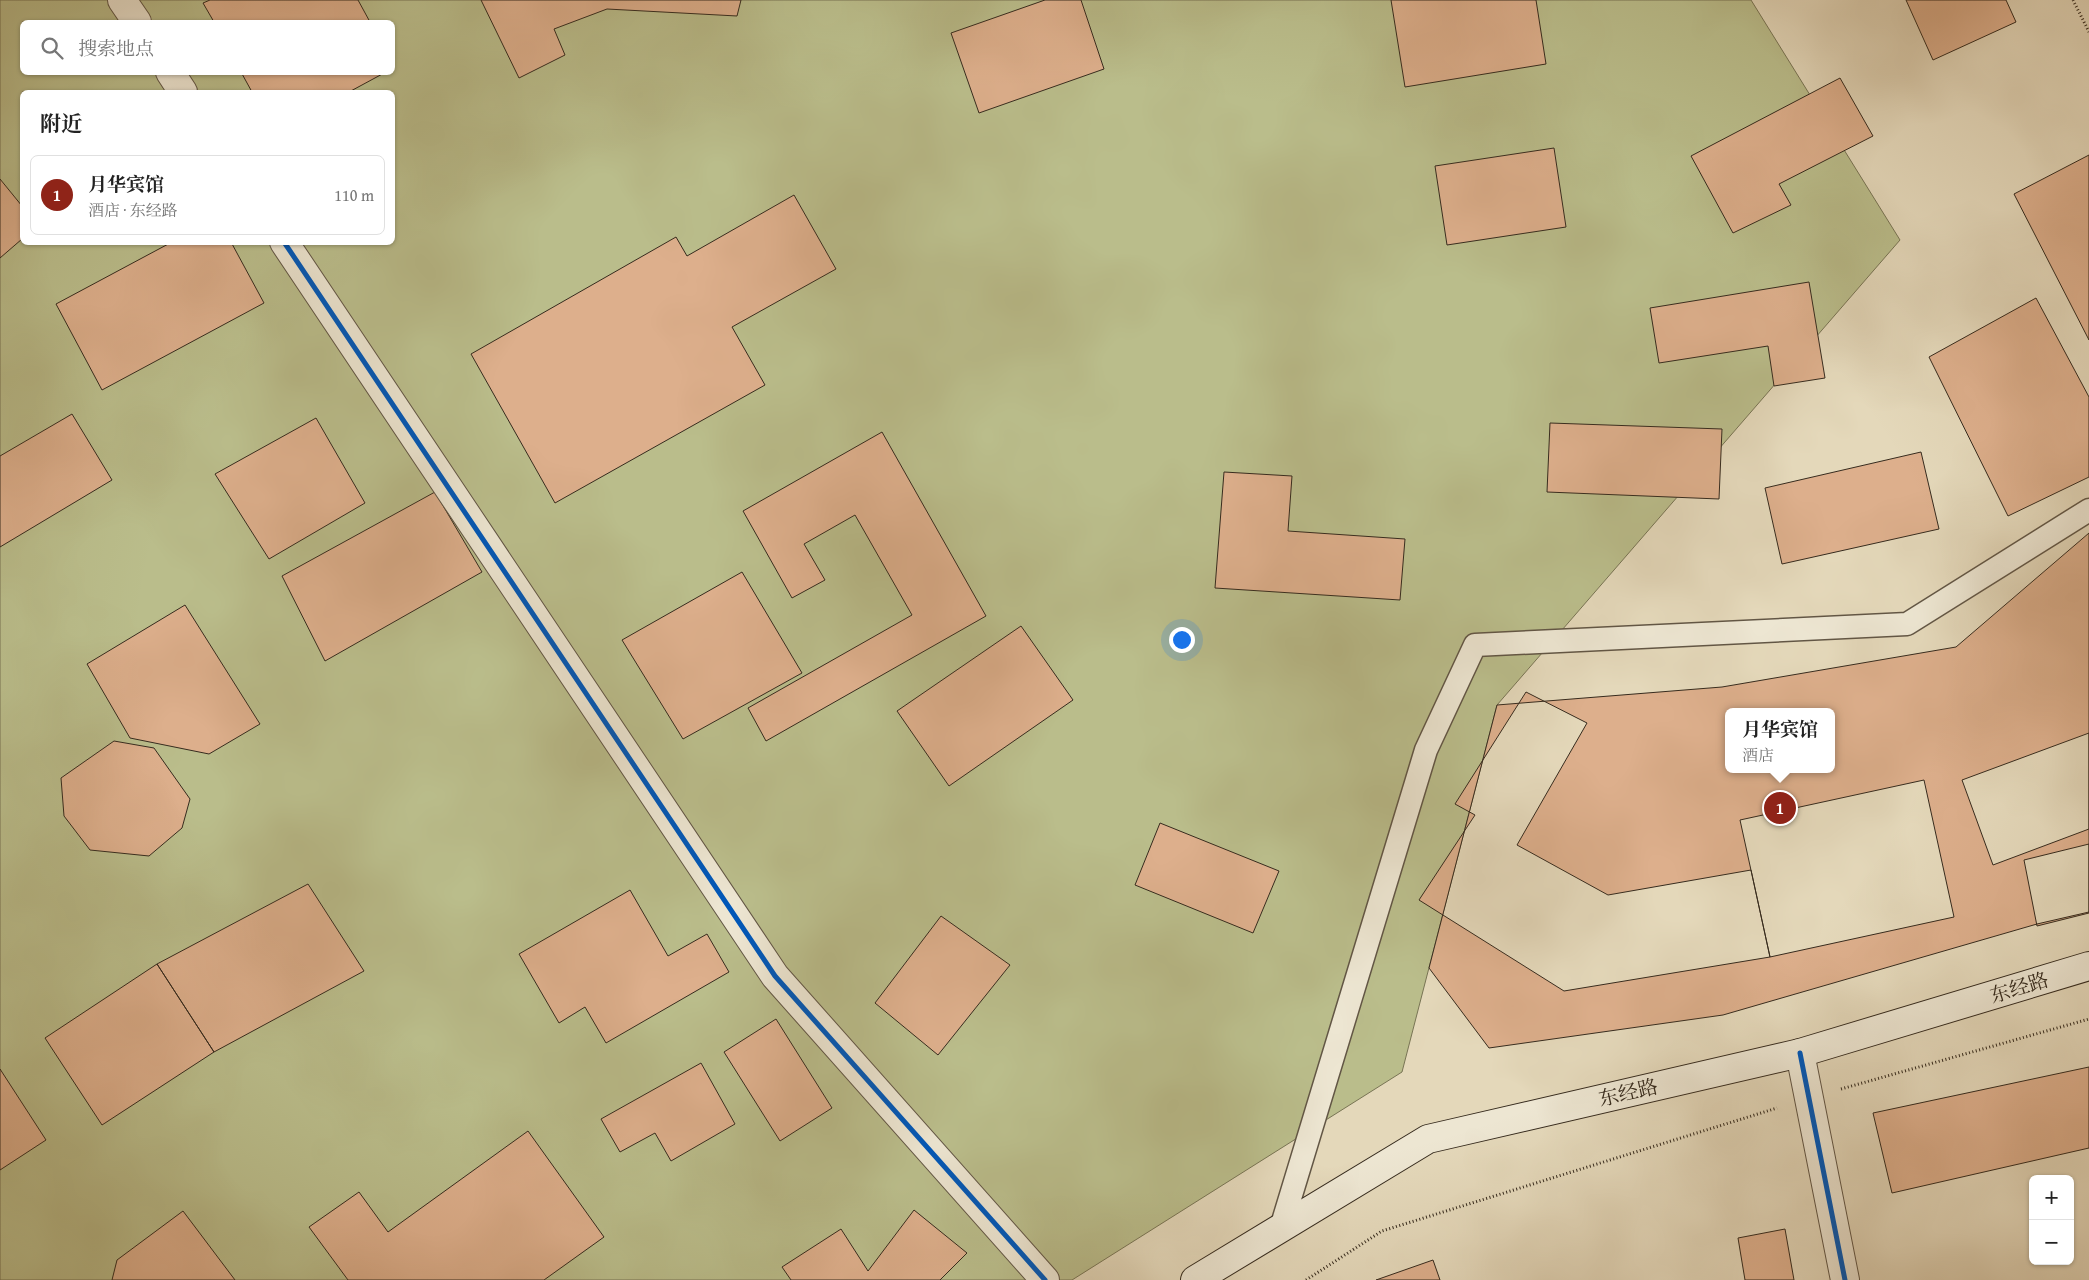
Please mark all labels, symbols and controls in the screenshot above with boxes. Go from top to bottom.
search box [20,20,395,75]
icon: search [38,34,66,62]
text: 搜索地点 [78,34,154,62]
text: 附近 [40,108,82,139]
text: 月华宾馆 [88,170,164,198]
text: 1 [53,183,61,207]
text: 110 m [334,183,374,207]
text: 酒店 · 东经路 [88,198,178,222]
your location [1169,627,1195,653]
popup [1725,708,1835,773]
text: 月华宾馆 [1742,715,1818,743]
text: 酒店 [1742,743,1774,767]
pin: 1 [1764,789,1796,827]
street label: 东经路 [1986,964,2052,1010]
street label: 东经路 [1596,1071,1660,1113]
map controls [2029,1175,2074,1265]
button: + [2029,1175,2074,1220]
button: − [2029,1220,2074,1265]

